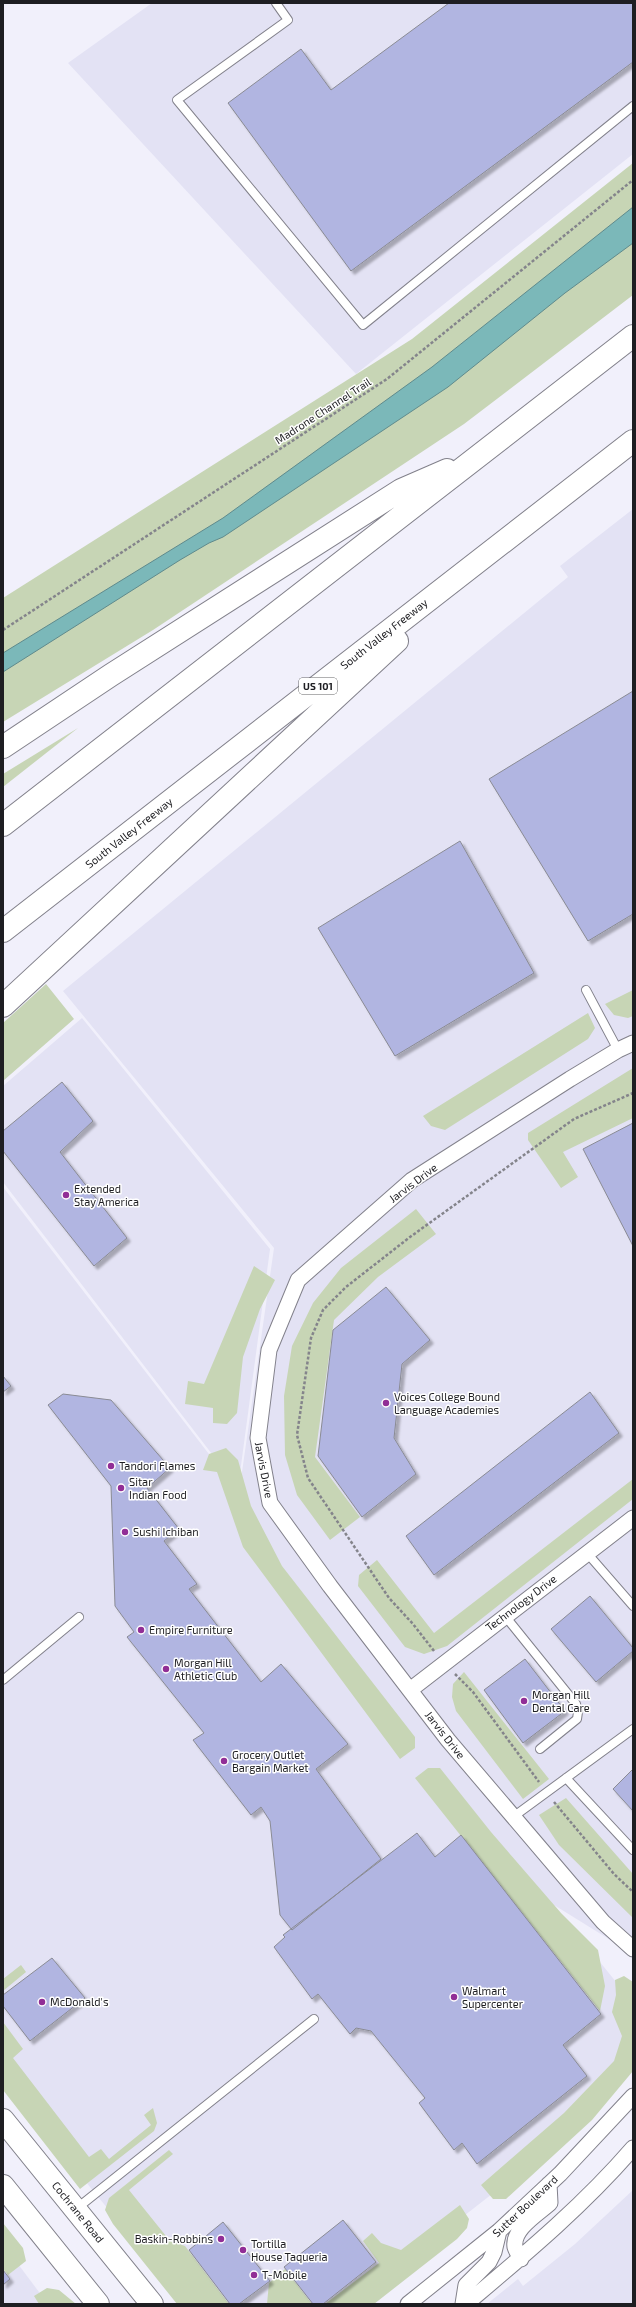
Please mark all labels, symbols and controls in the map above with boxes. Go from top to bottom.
street label: Madrone Channel Trail [272,374,374,446]
street label: South Valley Freeway [338,595,430,672]
road number: US 101 [299,678,337,694]
street label: South Valley Freeway [83,794,175,871]
street label: Jarvis Drive [386,1160,439,1205]
place label: Extended Stay America [74,1182,139,1208]
marker: Extended Stay America [61,1190,71,1200]
place label: Voices College Bound Language Academies [394,1390,500,1416]
marker: Voices College Bound Language Academies [381,1398,391,1408]
street label: Jarvis Drive [253,1441,276,1499]
place label: Tandori Flames [119,1459,196,1472]
marker: Tandori Flames [106,1461,116,1471]
place label: Sitar Indian Food [129,1475,187,1501]
marker: Sitar Indian Food [116,1483,126,1493]
place label: Sushi Ichiban [133,1525,199,1538]
marker: Sushi Ichiban [120,1527,130,1537]
street label: Technology Drive [483,1572,559,1633]
place label: Empire Furniture [149,1623,233,1636]
marker: Empire Furniture [136,1625,146,1635]
place label: Morgan Hill Athletic Club [174,1656,237,1682]
marker: Morgan Hill Athletic Club [161,1664,171,1674]
place label: Morgan Hill Dental Care [532,1688,591,1714]
marker: Morgan Hill Dental Care [519,1696,529,1706]
street label: Jarvis Drive [423,1708,468,1761]
place label: Grocery Outlet Bargain Market [232,1748,309,1774]
marker: Grocery Outlet Bargain Market [219,1756,229,1766]
place label: Walmart Supercenter [462,1984,524,2010]
marker: Walmart Supercenter [449,1992,459,2002]
place label: McDonald's [50,1995,109,2008]
marker: McDonald's [37,1997,47,2007]
street label: Sutter Boulevard [489,2172,560,2239]
street label: Cochrane Road [50,2179,107,2245]
place label: Baskin-Robbins [135,2232,213,2245]
marker: Baskin-Robbins [216,2234,226,2244]
place label: Tortilla House Taqueria [251,2237,328,2263]
marker: Tortilla House Taqueria [238,2245,248,2255]
place label: T-Mobile [262,2268,307,2281]
marker: T-Mobile [249,2270,259,2280]

